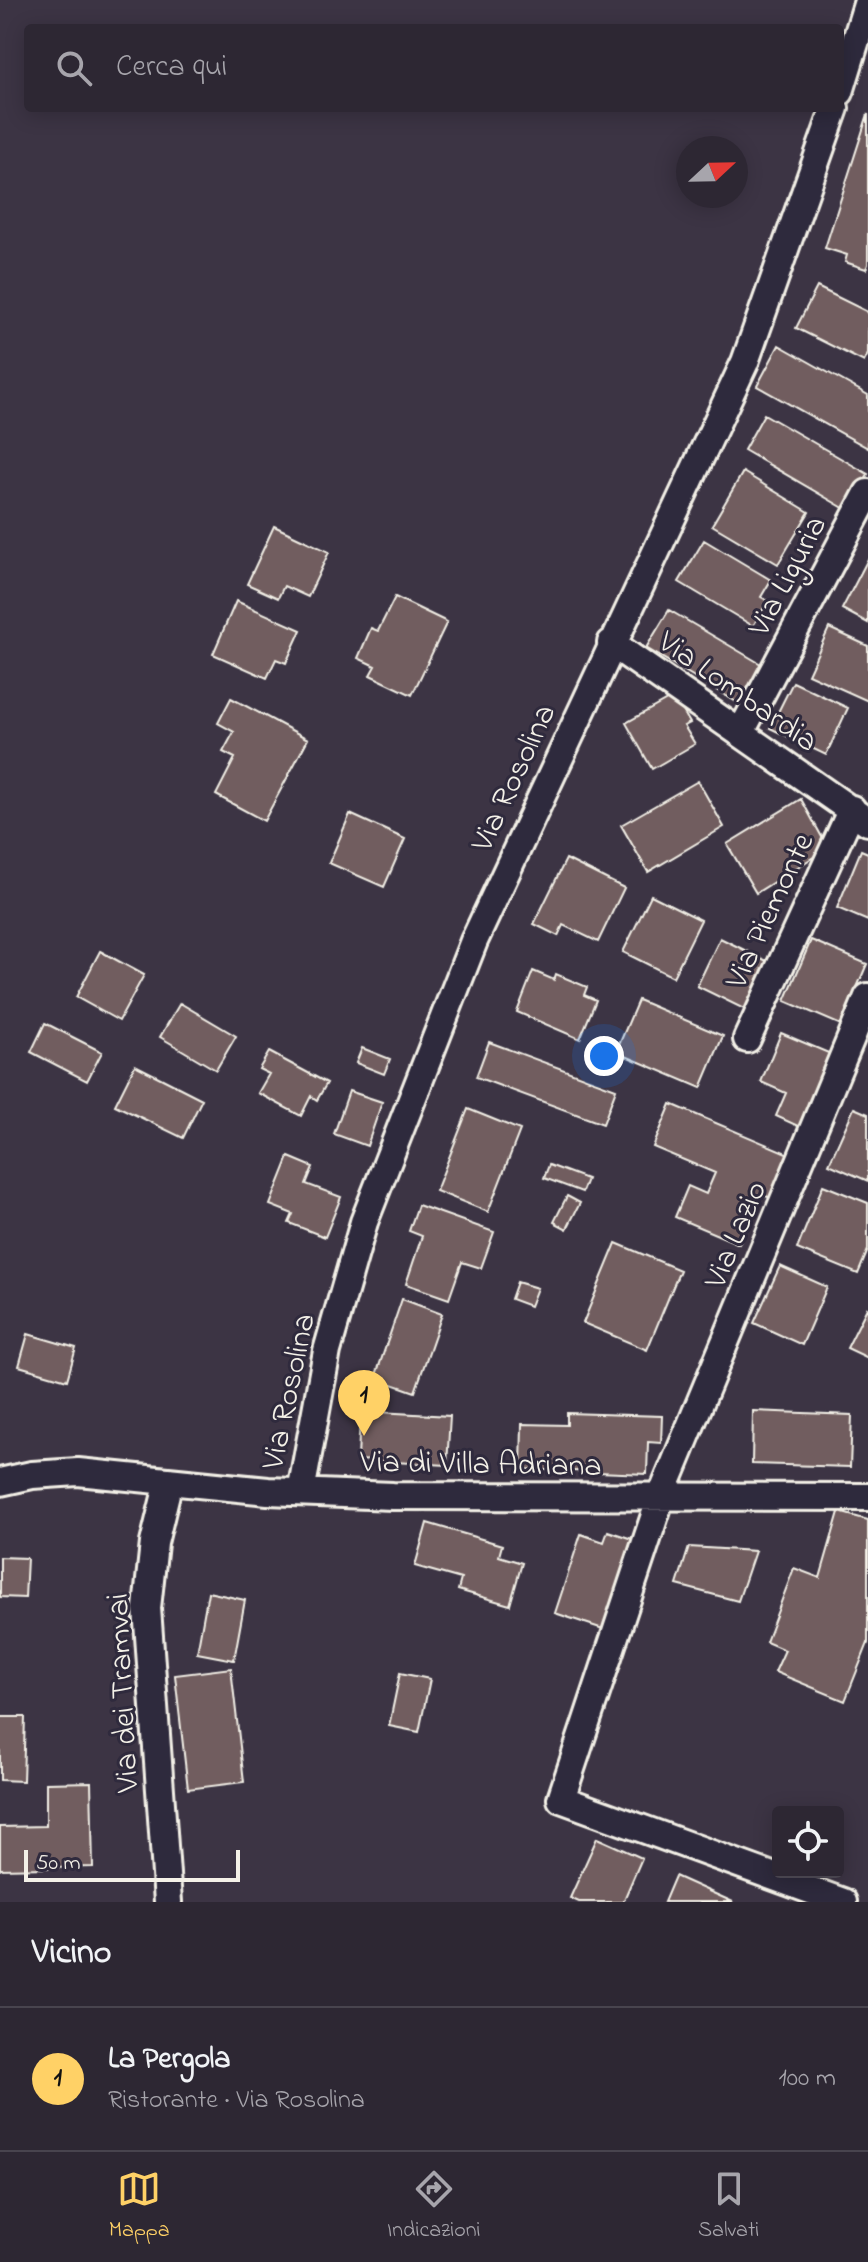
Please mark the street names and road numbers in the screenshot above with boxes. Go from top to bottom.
street label: Via Liguria [737,508,841,646]
street label: Via Lombardia [646,620,827,765]
street label: Via Rosolina [460,697,570,861]
street label: Via Piemonte [714,825,828,998]
street label: Via Lazio [693,1174,781,1297]
street label: Via Rosolina [251,1309,330,1475]
street label: Via di Villa Adriana [359,1440,602,1491]
street label: Via dei Tramvai [96,1592,153,1795]

